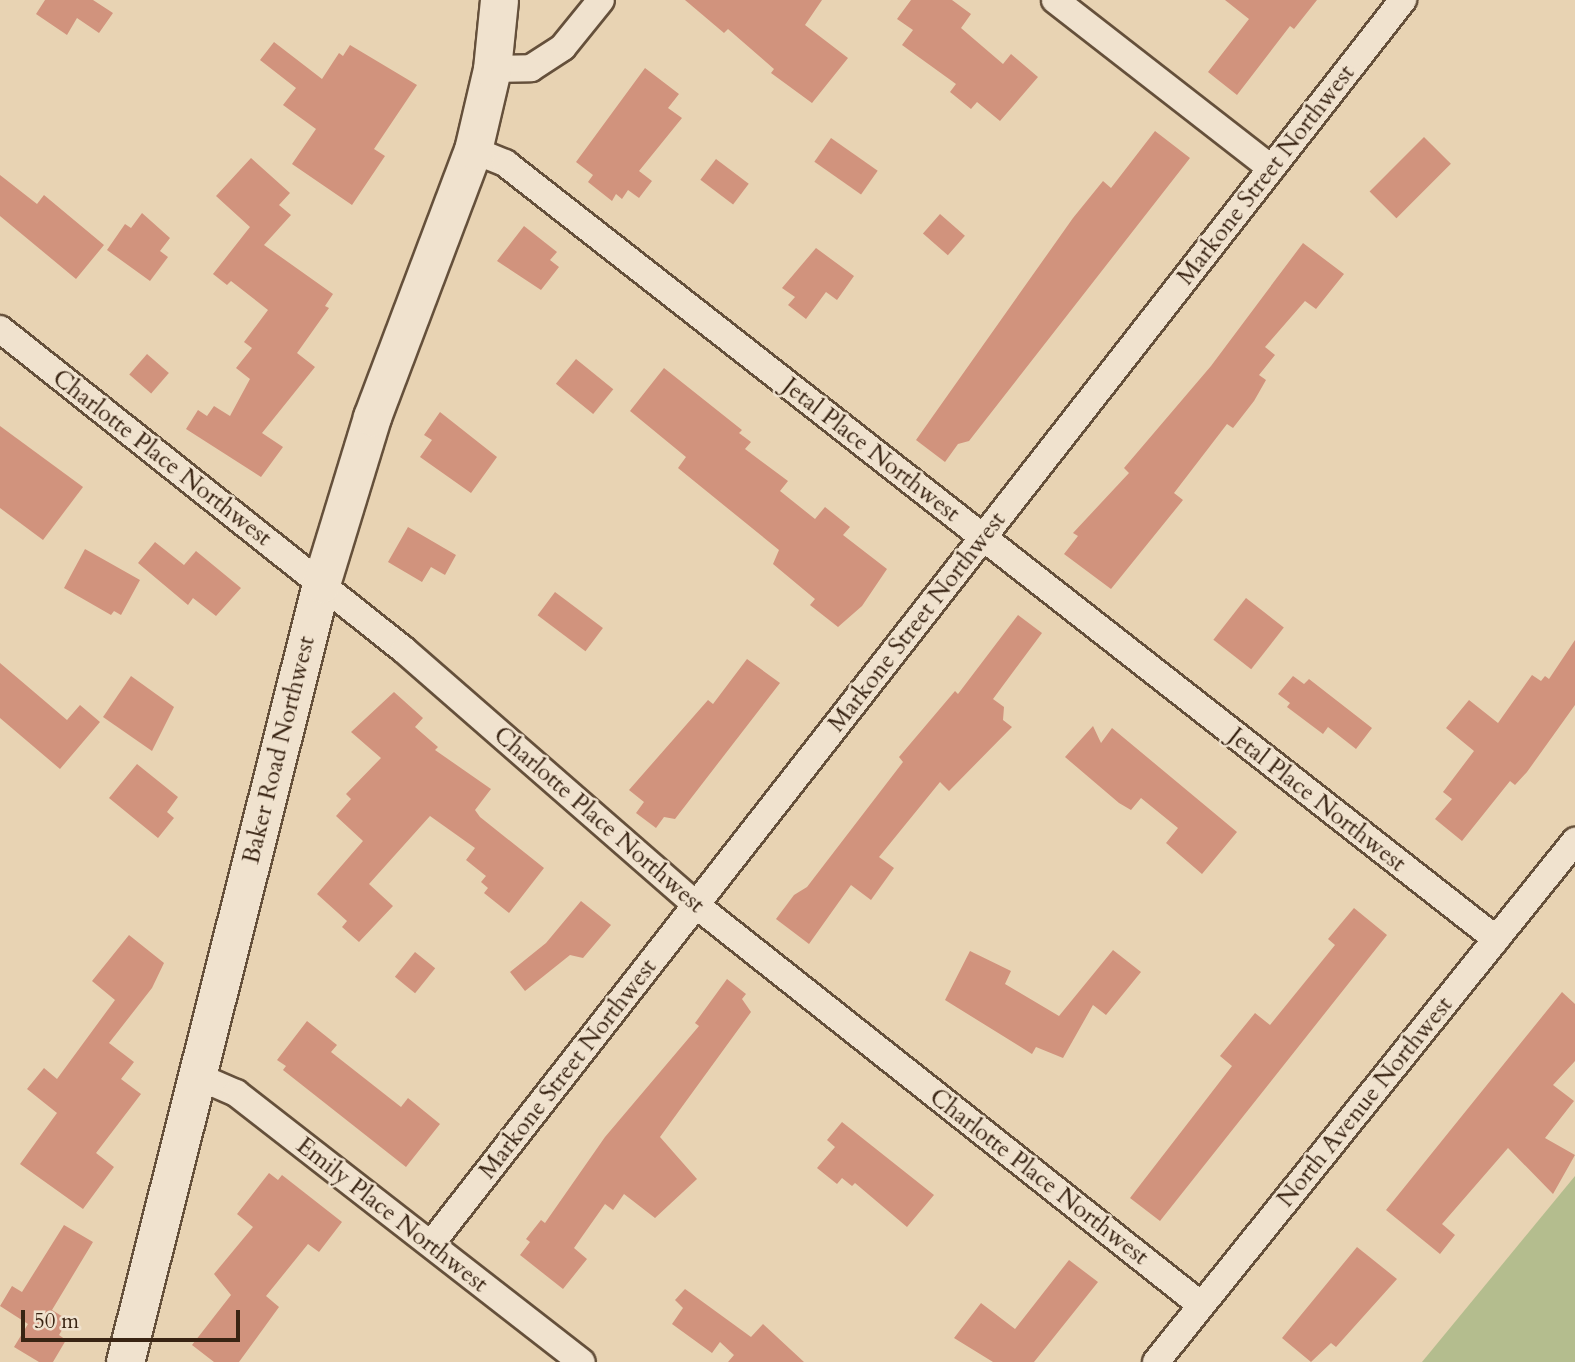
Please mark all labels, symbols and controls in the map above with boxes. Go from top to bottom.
street label: Markone Street Northwest [1171,59,1361,291]
street label: Charlotte Place Northwest [47,364,277,552]
street label: Jetal Place Northwest [777,372,965,528]
street label: Markone Street Northwest [822,506,1012,738]
street label: Baker Road Northwest [237,633,321,867]
street label: Charlotte Place Northwest [488,721,710,919]
street label: Jetal Place Northwest [1223,722,1411,878]
street label: Markone Street Northwest [473,953,663,1185]
street label: North Avenue Northwest [1271,991,1459,1213]
street label: Charlotte Place Northwest [924,1083,1154,1271]
street label: Emily Place Northwest [291,1131,493,1299]
scale bar [24,1296,243,1340]
text: 50 m [34,1307,79,1336]

